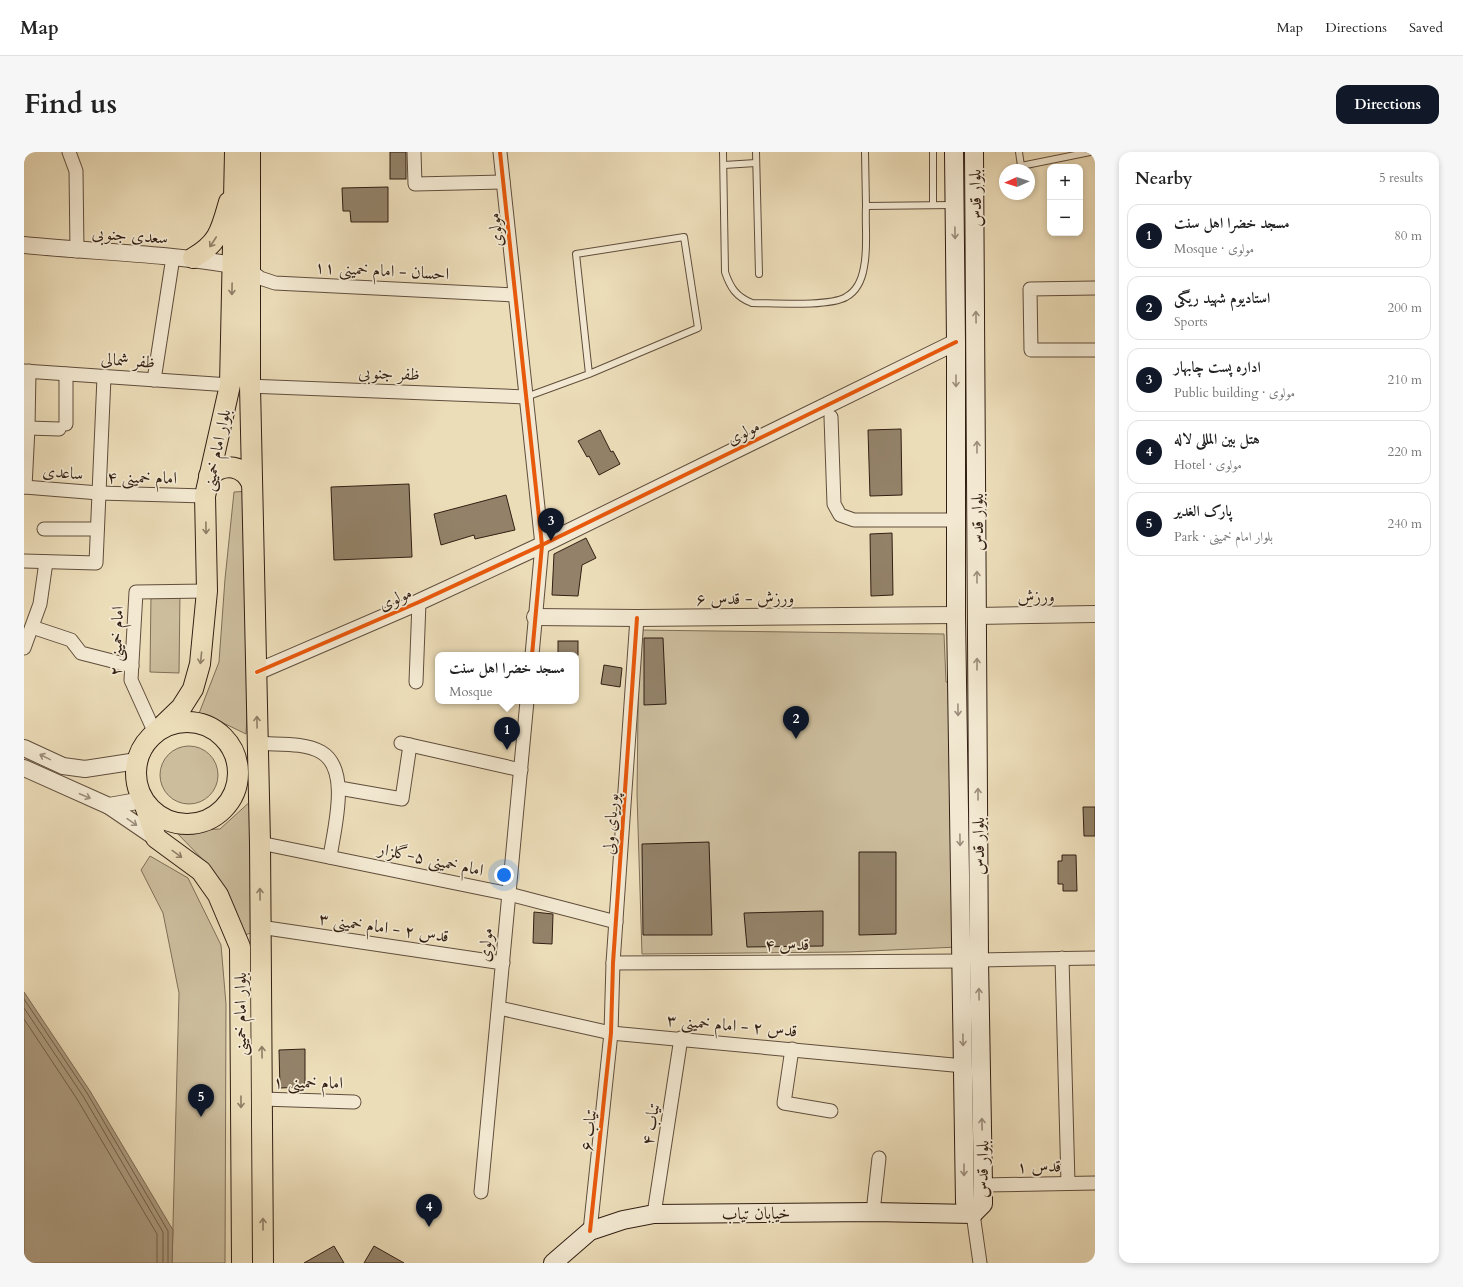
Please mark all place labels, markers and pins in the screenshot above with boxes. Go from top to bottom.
pin: 3 [538,508,564,541]
pin: 2 [783,706,809,739]
pin: 1 [494,717,520,750]
pin: 5 [188,1084,214,1117]
pin: 4 [416,1194,442,1227]

